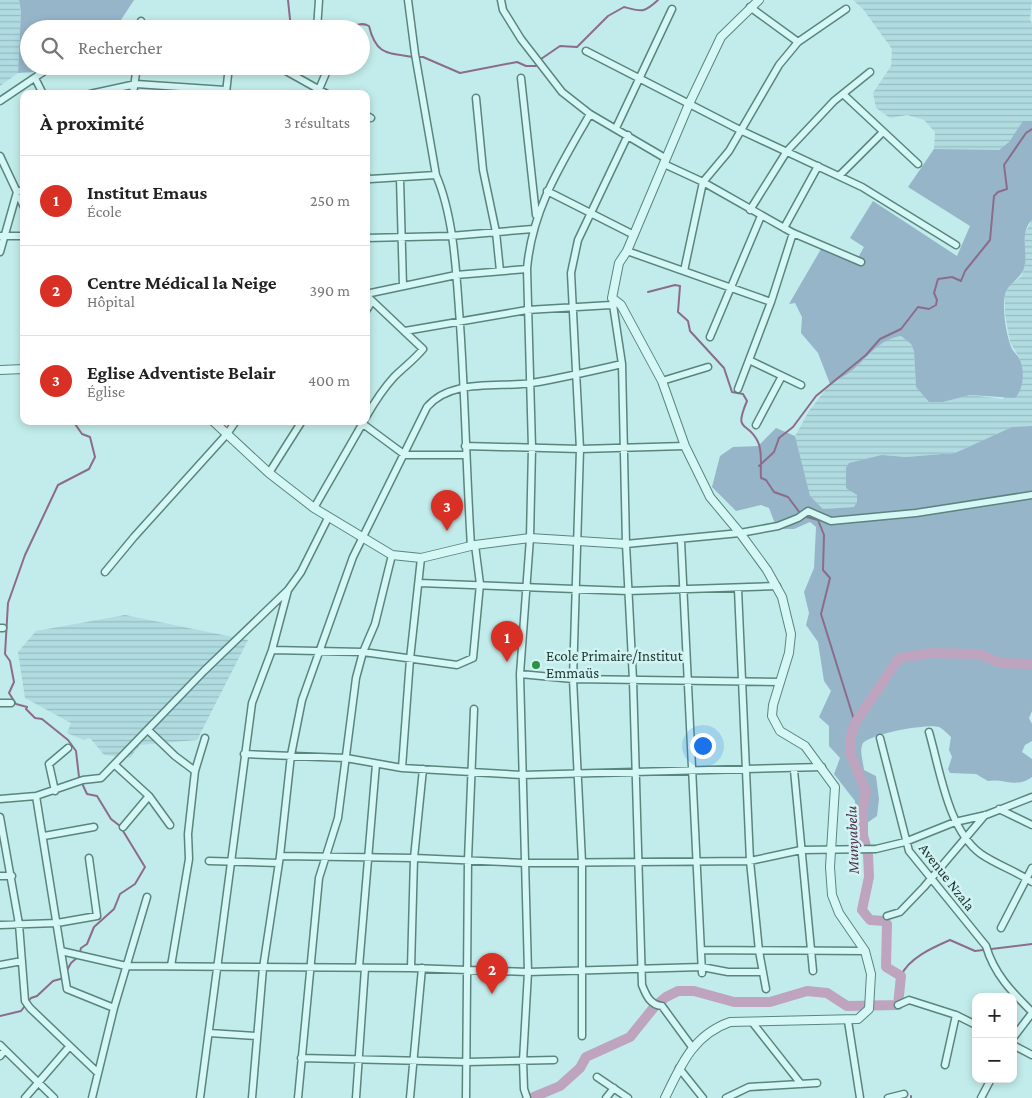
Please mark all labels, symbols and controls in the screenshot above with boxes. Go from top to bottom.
search box [20,20,370,75]
icon: search [38,34,66,62]
text: Rechercher [78,37,162,58]
text: À proximité [40,111,144,135]
text: 3 résultats [284,114,350,131]
text: Institut Emaus [87,182,207,203]
text: 1 [53,192,59,209]
text: 250 m [310,192,350,209]
text: École [87,203,121,220]
text: Centre Médical la Neige [87,272,277,293]
text: 2 [52,282,60,299]
text: 390 m [309,282,350,299]
text: Hôpital [87,293,135,310]
text: Eglise Adventiste Belair [87,362,276,383]
text: 3 [52,372,60,389]
text: 400 m [308,372,350,389]
text: Église [87,383,125,400]
pin: 3 [431,490,463,531]
pin: 1 [491,621,523,662]
place label: Ecole Primaire/Institut Emmaüs [546,648,684,681]
marker: Ecole Primaire/Institut Emmaüs [530,659,542,671]
your location [690,733,716,759]
water label: Munyabelu [842,805,863,876]
street label: Avenue Nzala [916,840,978,914]
pin: 2 [476,953,508,994]
map controls [972,993,1017,1083]
button: + [972,993,1017,1038]
button: − [972,1038,1017,1083]

